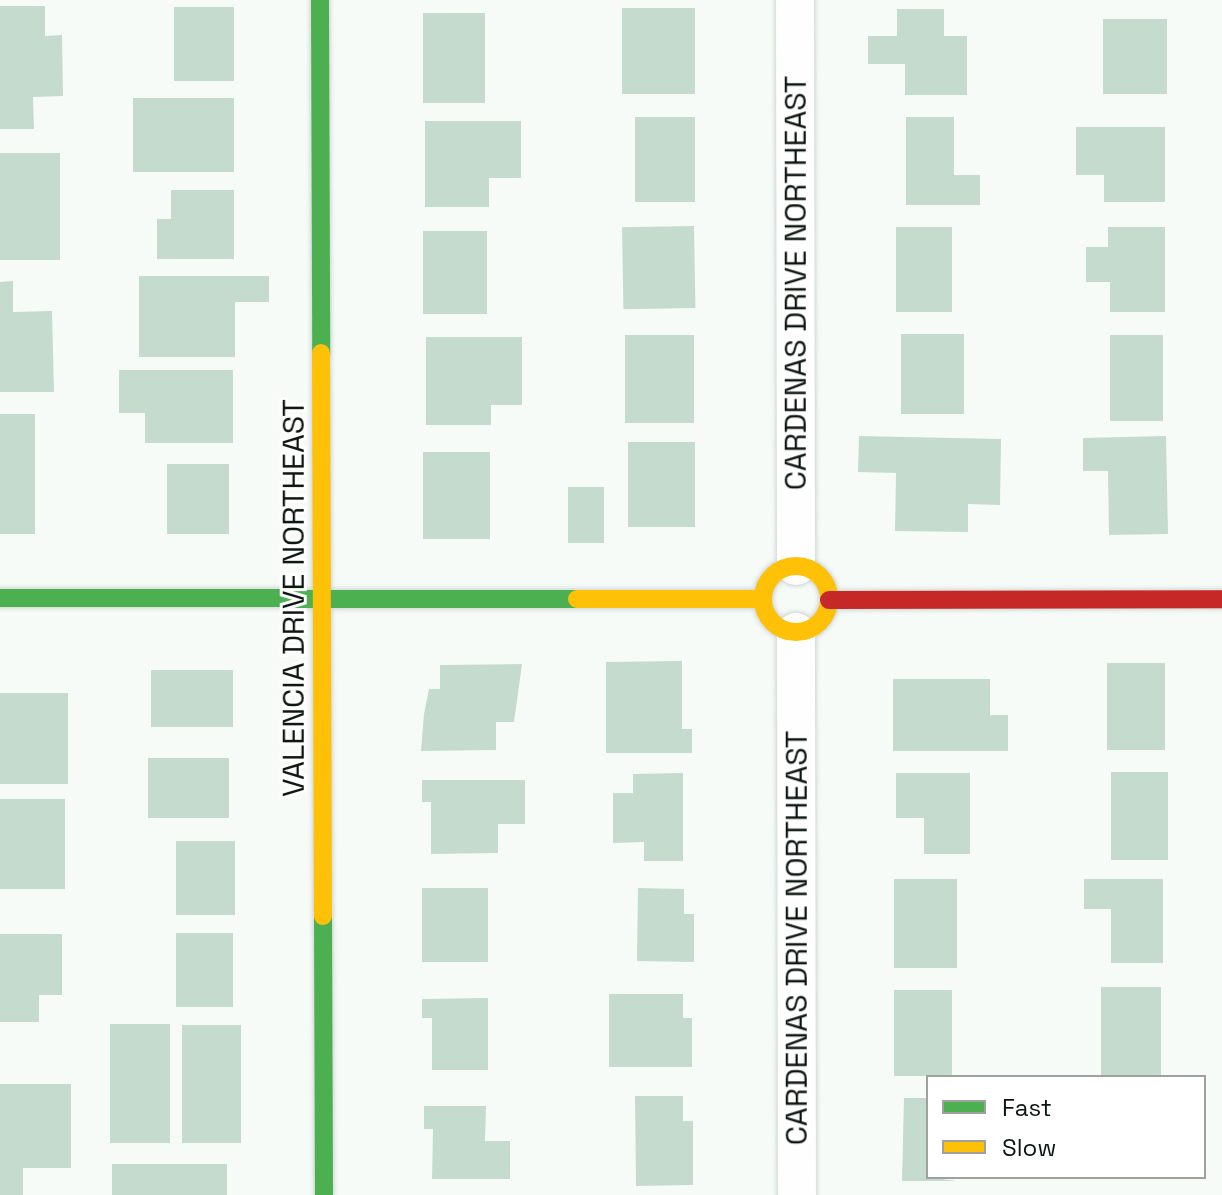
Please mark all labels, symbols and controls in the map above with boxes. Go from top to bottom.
street label: CARDENAS DRIVE NORTHEAST [778,76,814,490]
street label: VALENCIA DRIVE NORTHEAST [276,399,312,797]
street label: CARDENAS DRIVE NORTHEAST [779,731,815,1145]
legend [926,1075,1206,1179]
text: Fast [1002,1092,1052,1123]
text: Slow [1002,1132,1056,1163]

